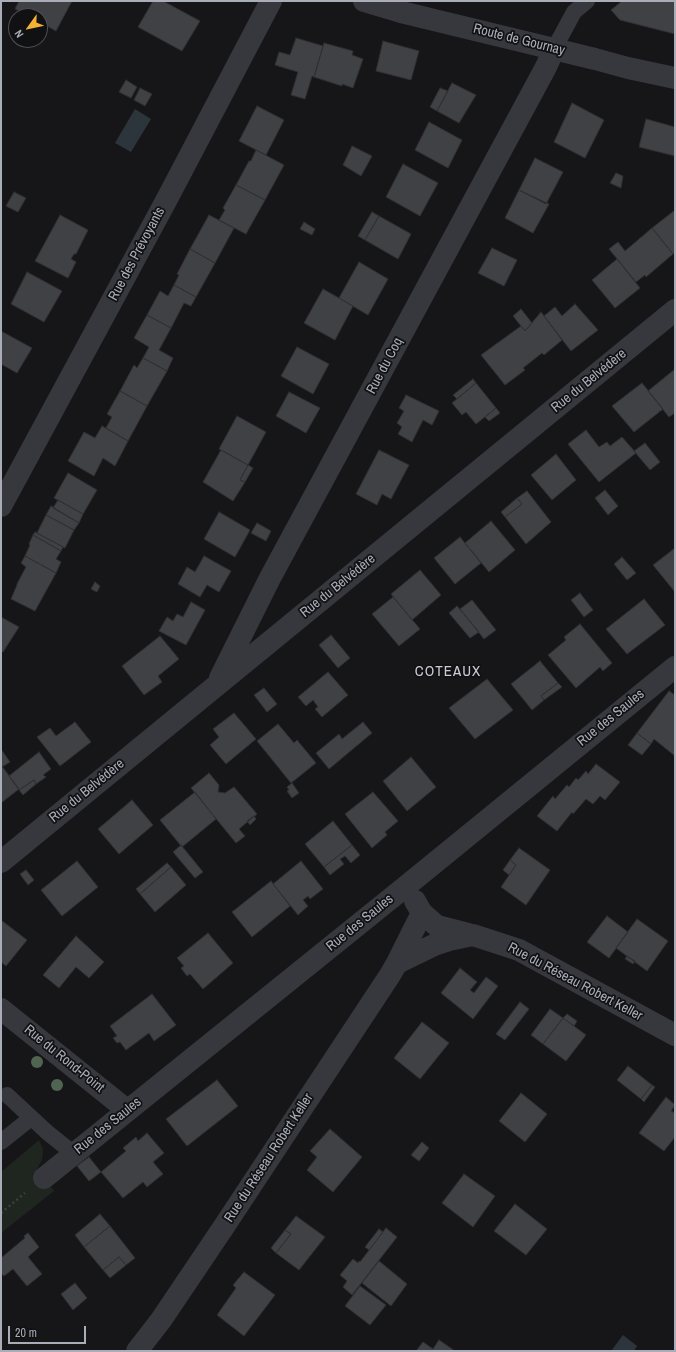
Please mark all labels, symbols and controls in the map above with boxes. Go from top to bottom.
north arrow [8,8,48,48]
street label: Route de Gournay [471,21,567,59]
text: N [11,27,26,41]
street label: Rue des Prévoyants [105,204,169,304]
street label: Rue du Coq [363,335,407,397]
street label: Rue du Belvédère [548,346,630,416]
street label: Rue du Belvédère [297,551,379,621]
district label: COTEAUX [415,663,481,681]
street label: Rue des Saules [574,686,648,750]
street label: Rue du Belvédère [46,756,128,826]
street label: Rue des Saules [323,891,397,955]
street label: Rue du Réseau Robert Keller [505,939,645,1025]
street label: Rue du Rond-Point [21,1022,107,1096]
street label: Rue du Réseau Robert Keller [221,1091,317,1225]
street label: Rue des Saules [71,1094,145,1158]
scale bar [10,1318,88,1344]
text: 20 m [15,1325,37,1341]

